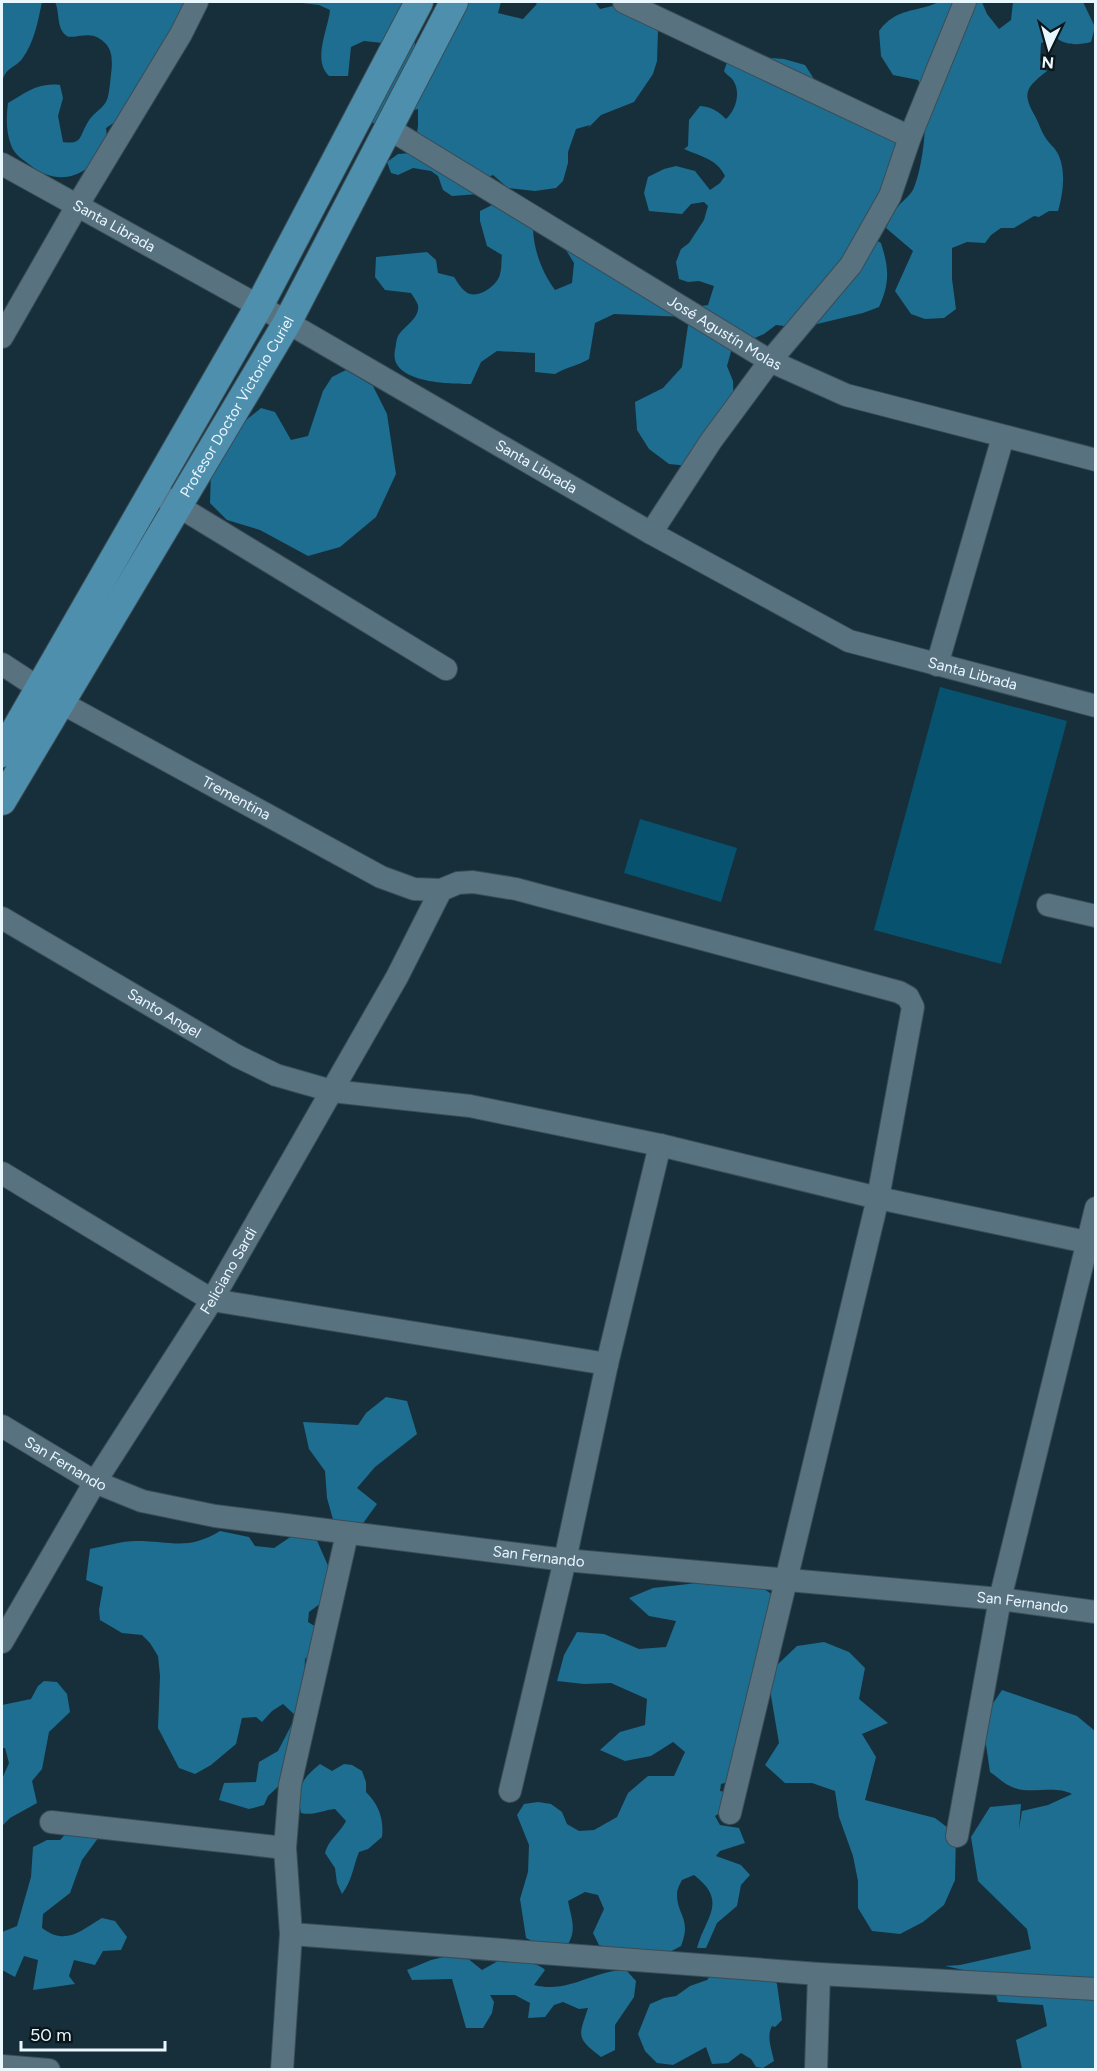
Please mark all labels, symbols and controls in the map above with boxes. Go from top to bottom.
north arrow [1019,18,1079,78]
text: N [1041,52,1055,72]
street label: Santa Librada [70,196,158,256]
street label: José Agustín Molas [664,292,784,374]
street label: Profesor Doctor Victorio Curiel [176,313,298,500]
street label: Santa Librada [492,436,580,497]
street label: Santa Librada [926,653,1019,694]
street label: Trementina [199,772,274,824]
street label: Santo Angel [124,985,204,1042]
street label: Feliciano Sardi [196,1224,261,1318]
street label: San Fernando [21,1433,109,1495]
street label: San Fernando [492,1542,586,1571]
street label: San Fernando [976,1588,1070,1617]
scale bar [21,2014,165,2052]
text: 50 m [30,2024,72,2046]

